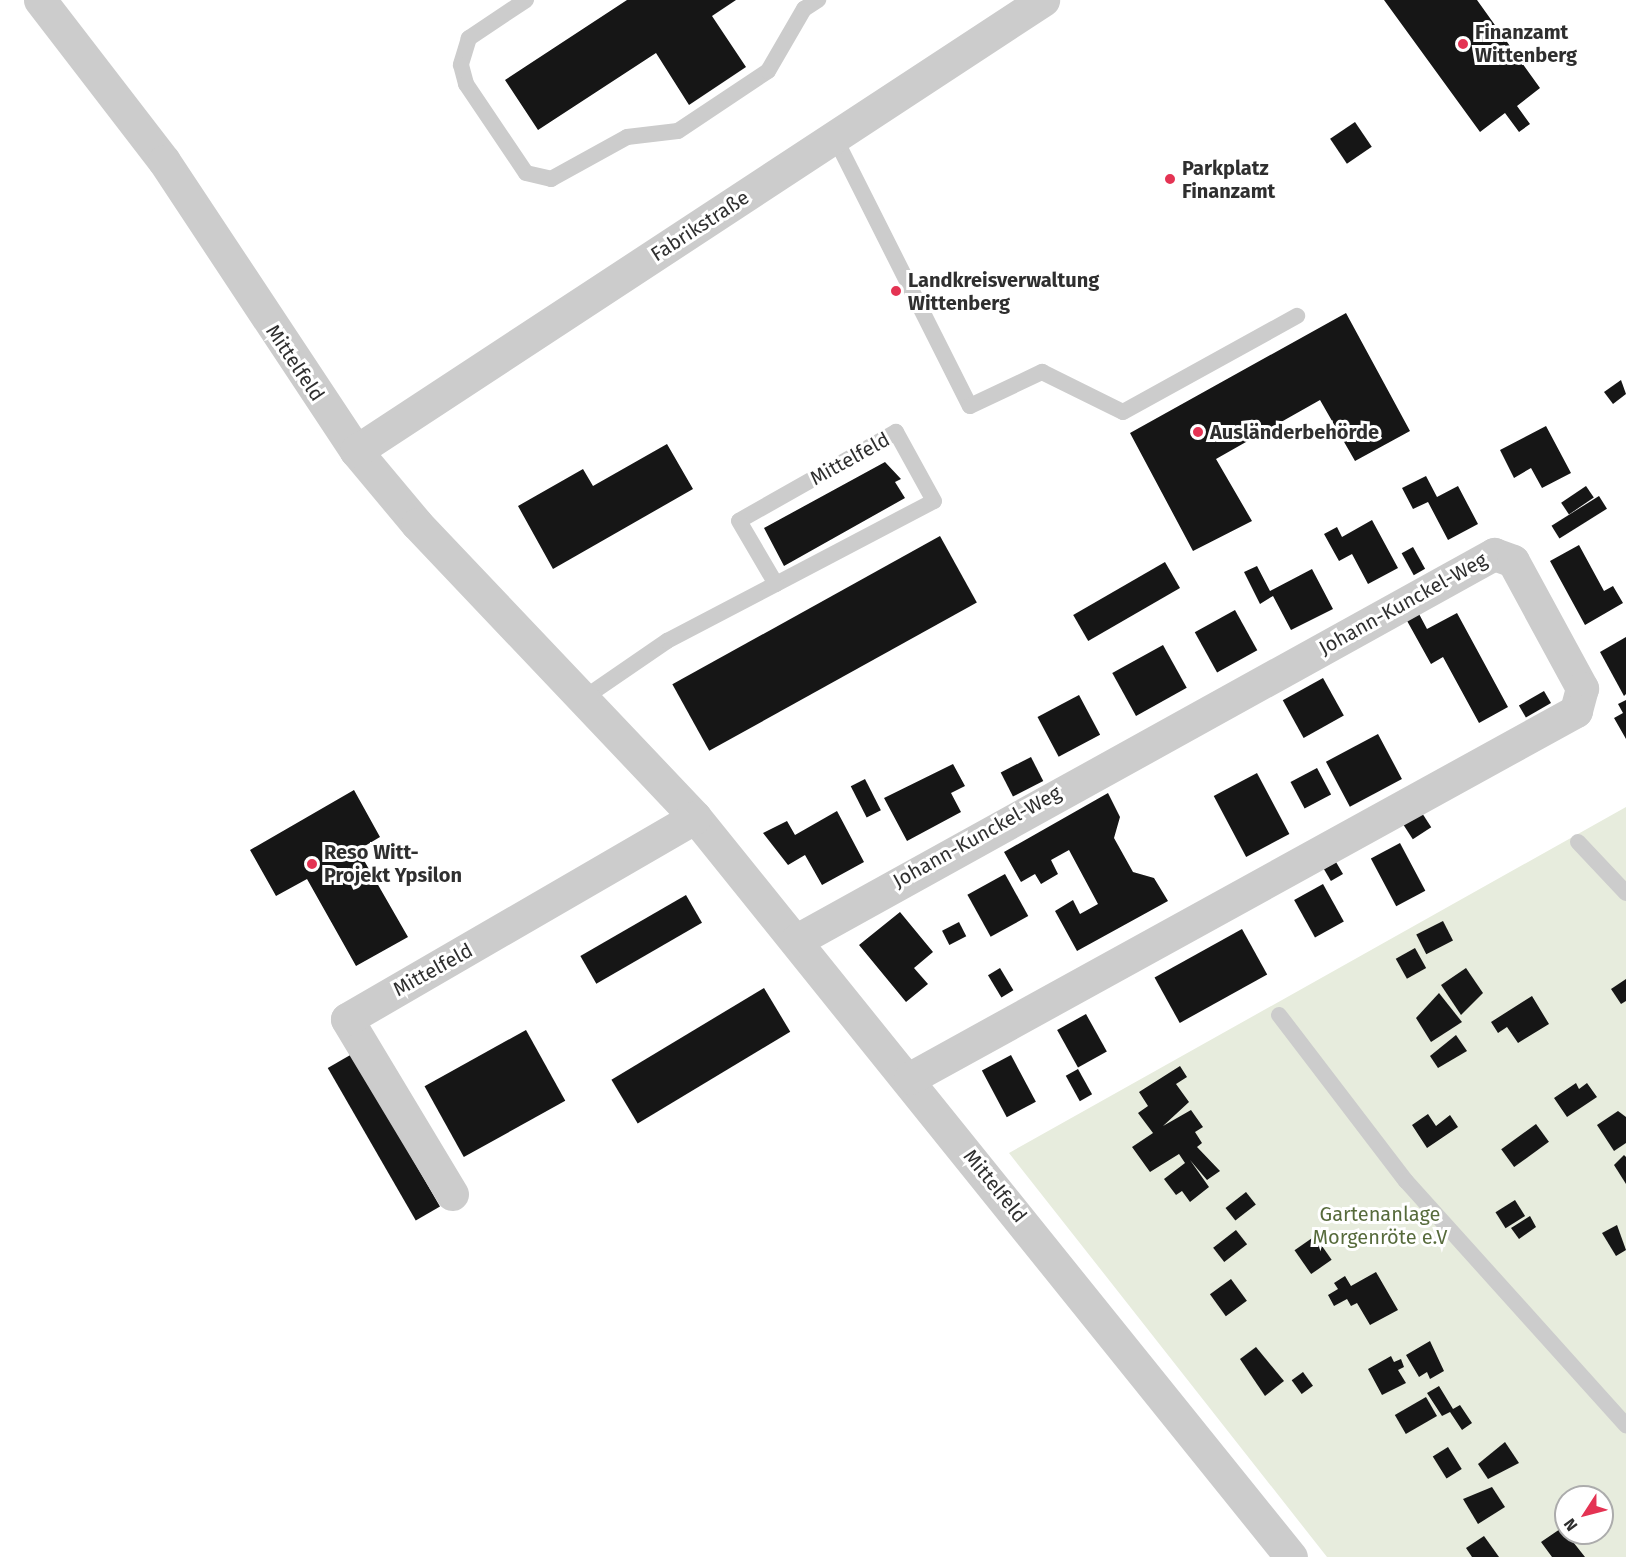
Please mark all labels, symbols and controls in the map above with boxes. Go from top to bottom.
place label: Finanzamt Wittenberg [1475,20,1577,67]
marker: Finanzamt Wittenberg [1456,37,1470,51]
place label: Parkplatz Finanzamt [1182,156,1275,203]
marker: Parkplatz Finanzamt [1163,172,1177,186]
street label: Fabrikstraße [646,185,754,267]
place label: Landkreisverwaltung Wittenberg [908,268,1099,315]
marker: Landkreisverwaltung Wittenberg [889,284,903,298]
street label: Mittelfeld [261,320,329,406]
place label: Ausländerbehörde [1210,420,1379,444]
marker: Ausländerbehörde [1191,425,1205,439]
street label: Mittelfeld [806,427,894,491]
street label: Johann-Kunckel-Weg [1315,548,1491,660]
street label: Johann-Kunckel-Weg [889,781,1065,893]
place label: Reso Witt- Projekt Ypsilon [324,840,462,887]
marker: Reso Witt- Projekt Ypsilon [305,857,319,871]
street label: Mittelfeld [389,938,477,1002]
street label: Mittelfeld [958,1145,1032,1227]
park label: Gartenanlage Morgenröte e.V [1313,1202,1447,1249]
north arrow [1554,1485,1614,1545]
text: N [1560,1515,1581,1535]

